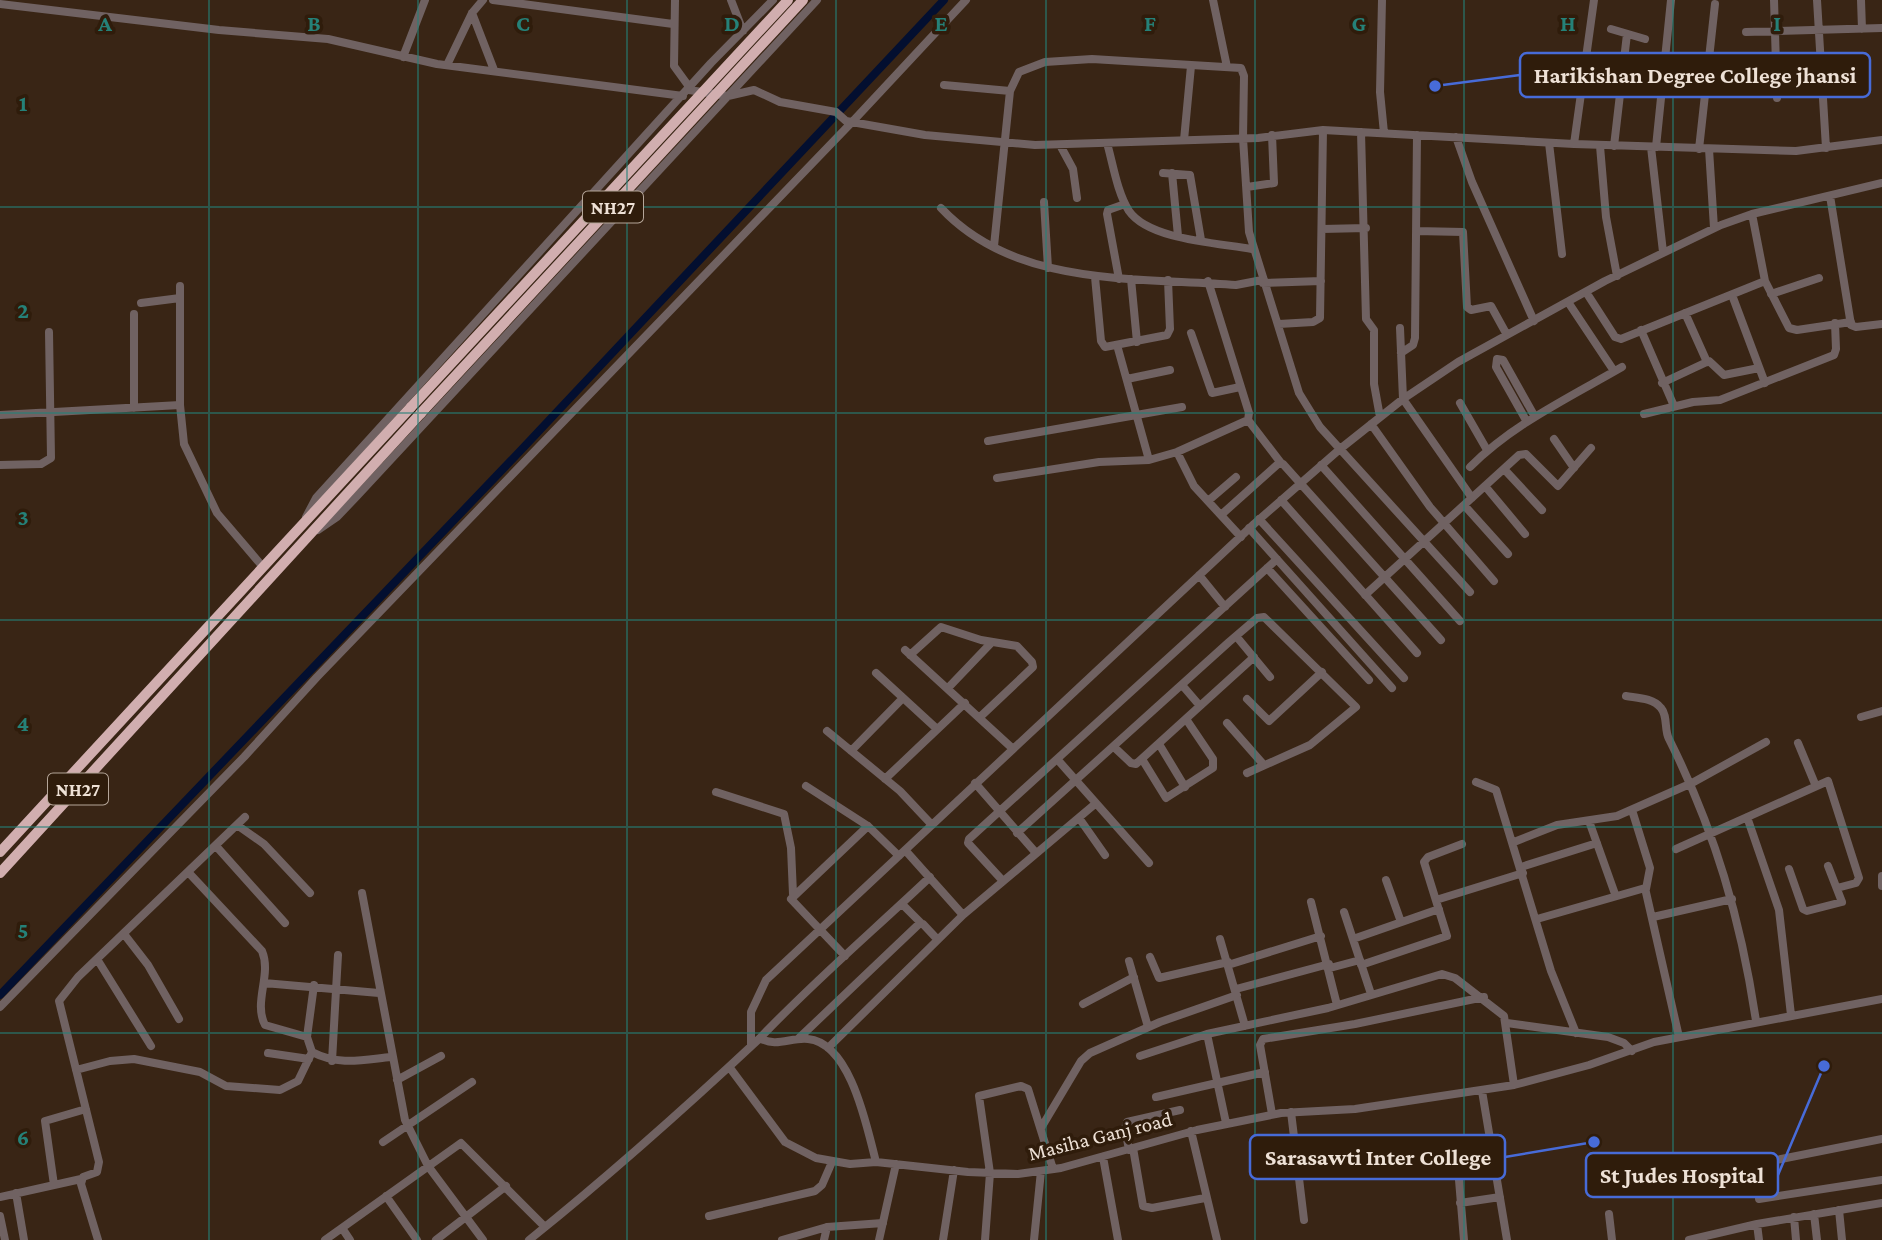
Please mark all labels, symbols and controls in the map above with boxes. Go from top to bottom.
text: A [97,10,112,36]
text: B [307,10,321,36]
text: C [516,10,530,36]
text: D [724,10,740,36]
text: E [934,10,948,36]
text: F [1144,10,1156,36]
text: G [1352,10,1367,36]
text: H [1560,10,1576,36]
text: I [1773,10,1781,36]
callout: Harikishan Degree College jhansi [1520,53,1870,97]
text: Harikishan Degree College jhansi [1534,62,1857,88]
text: 1 [19,90,28,116]
road number: NH27 [583,192,643,223]
text: 2 [17,297,29,323]
text: 3 [17,504,29,530]
text: 4 [17,710,29,736]
road number: NH27 [48,774,108,804]
text: 5 [17,917,29,943]
street label: Masiha Ganj road [1026,1107,1174,1165]
text: 6 [17,1124,29,1150]
callout: Sarasawti Inter College [1250,1135,1505,1179]
text: Sarasawti Inter College [1265,1144,1492,1170]
callout: St Judes Hospital [1586,1153,1778,1197]
text: St Judes Hospital [1600,1162,1765,1188]

